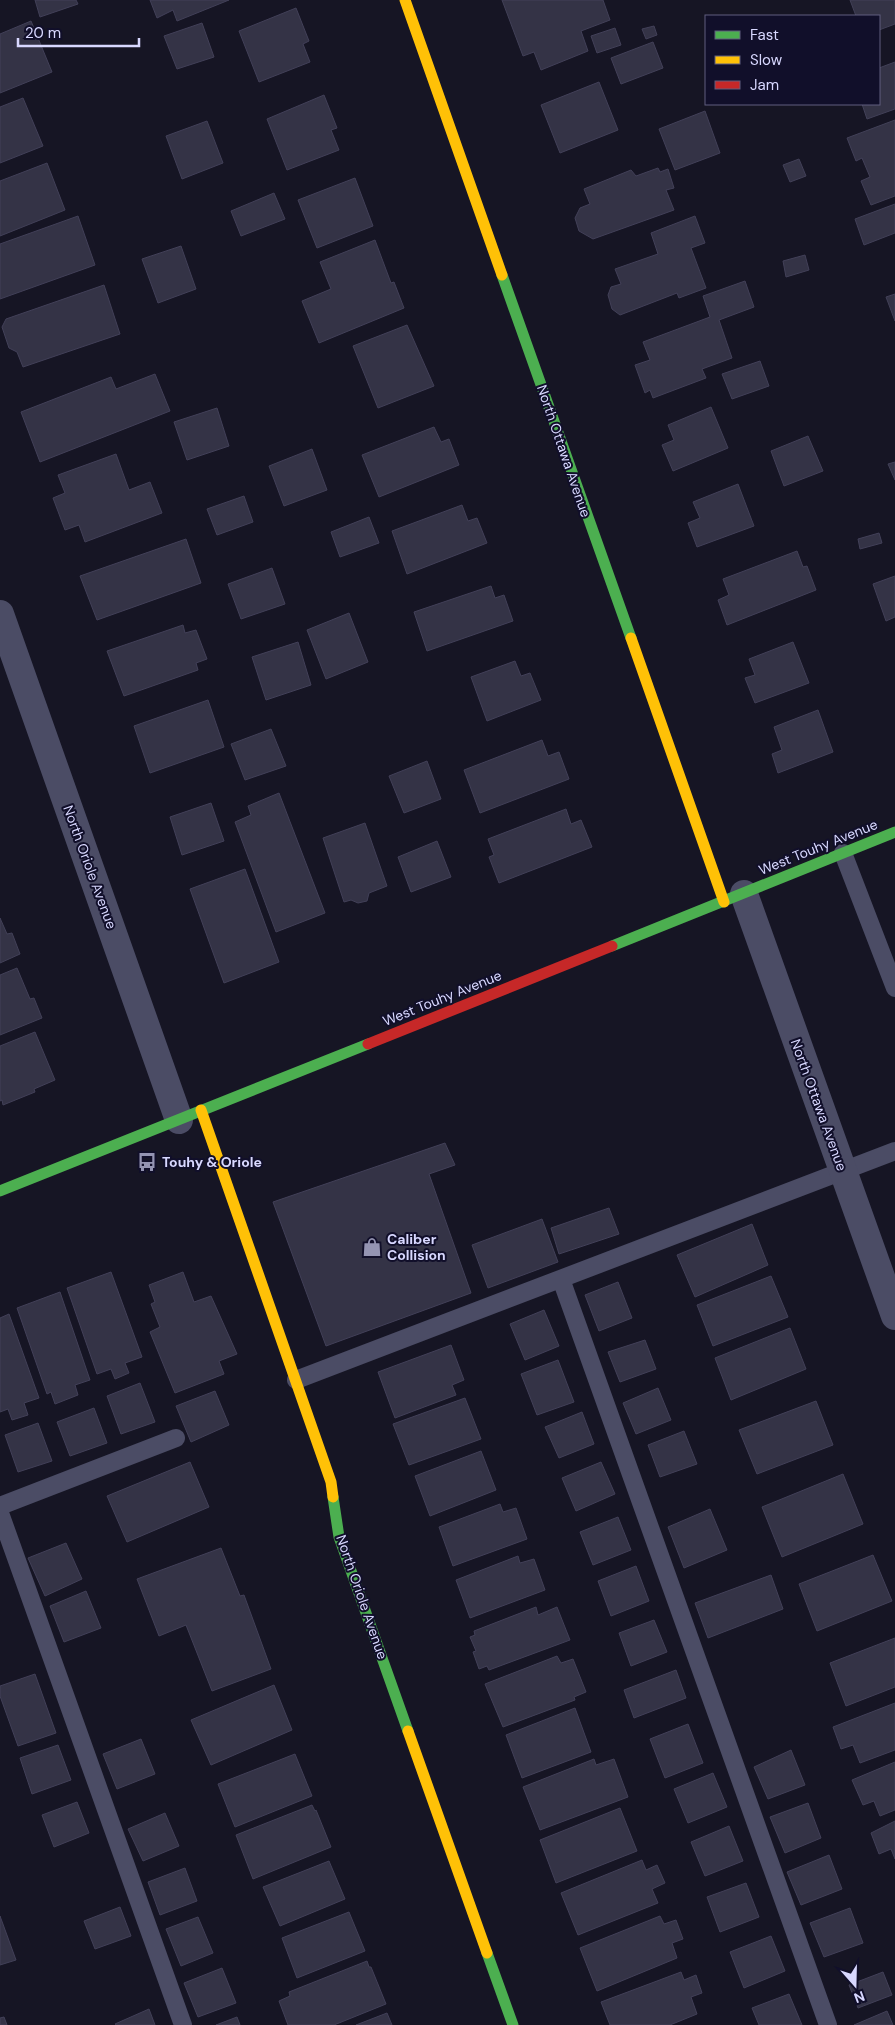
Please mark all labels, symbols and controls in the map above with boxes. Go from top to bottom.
scale bar [18,15,139,47]
legend [705,15,880,105]
text: 20 m [25,23,61,43]
text: Fast [750,25,779,45]
text: Slow [750,50,783,70]
text: Jam [750,75,779,95]
street label: North Ottawa Avenue [533,382,595,520]
street label: North Oriole Avenue [59,803,121,931]
street label: West Touhy Avenue [756,815,880,879]
street label: West Touhy Avenue [380,966,504,1030]
street label: North Ottawa Avenue [787,1037,851,1173]
bus stop icon: Touhy & Oriole [136,1151,158,1173]
place label: Touhy & Oriole [162,1153,262,1171]
place label: Caliber Collision [387,1230,446,1264]
shop icon: Caliber Collision [361,1236,383,1258]
street label: North Oriole Avenue [332,1532,392,1662]
north arrow [830,1960,880,2010]
text: N [852,1987,867,2007]

